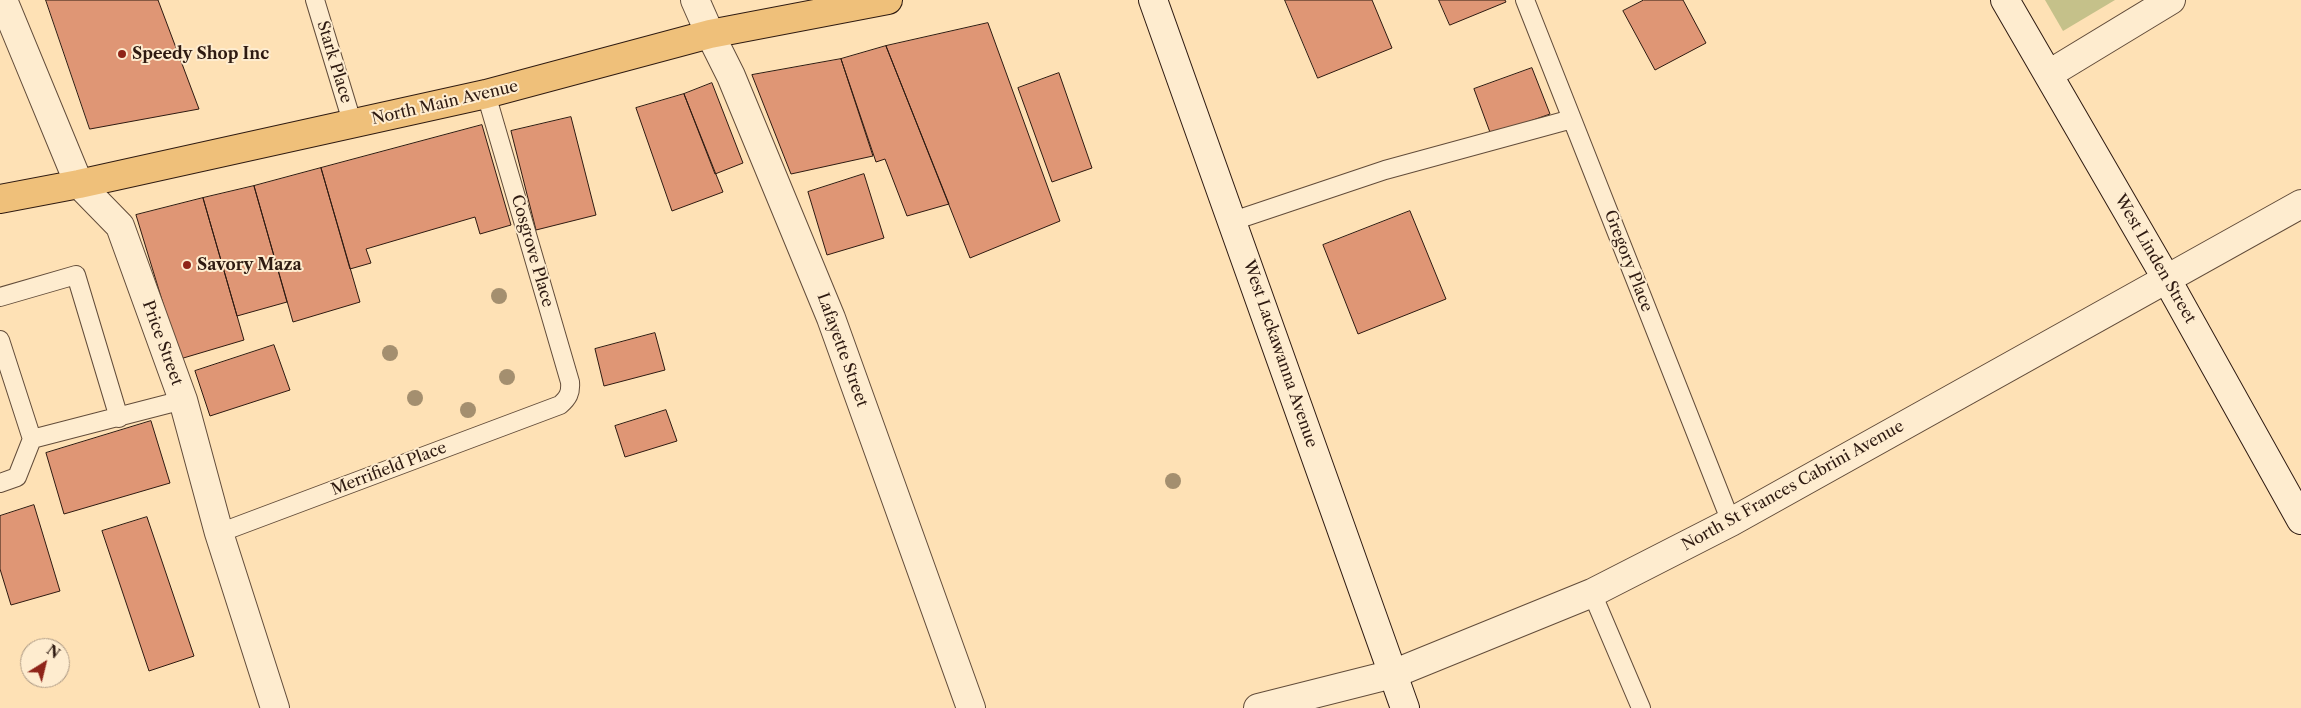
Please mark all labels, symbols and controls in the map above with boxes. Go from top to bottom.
street label: Stark Place [312,19,356,105]
place label: Speedy Shop Inc [132,44,269,64]
marker: Speedy Shop Inc [116,48,128,60]
street label: North Main Avenue [370,77,520,129]
street label: West Linden Street [2110,191,2200,327]
street label: Cosgrove Place [507,193,557,309]
street label: Gregory Place [1600,207,1656,315]
place label: Savory Maza [197,255,302,275]
street label: West Lackawanna Avenue [1239,258,1321,450]
marker: Savory Maza [181,259,193,271]
street label: Lafayette Street [812,290,872,410]
street label: Price Street [138,298,186,388]
street label: North St Frances Cabrini Avenue [1679,417,1907,555]
street label: Merrifield Place [329,438,449,500]
north arrow [20,638,70,688]
text: N [43,641,63,663]

